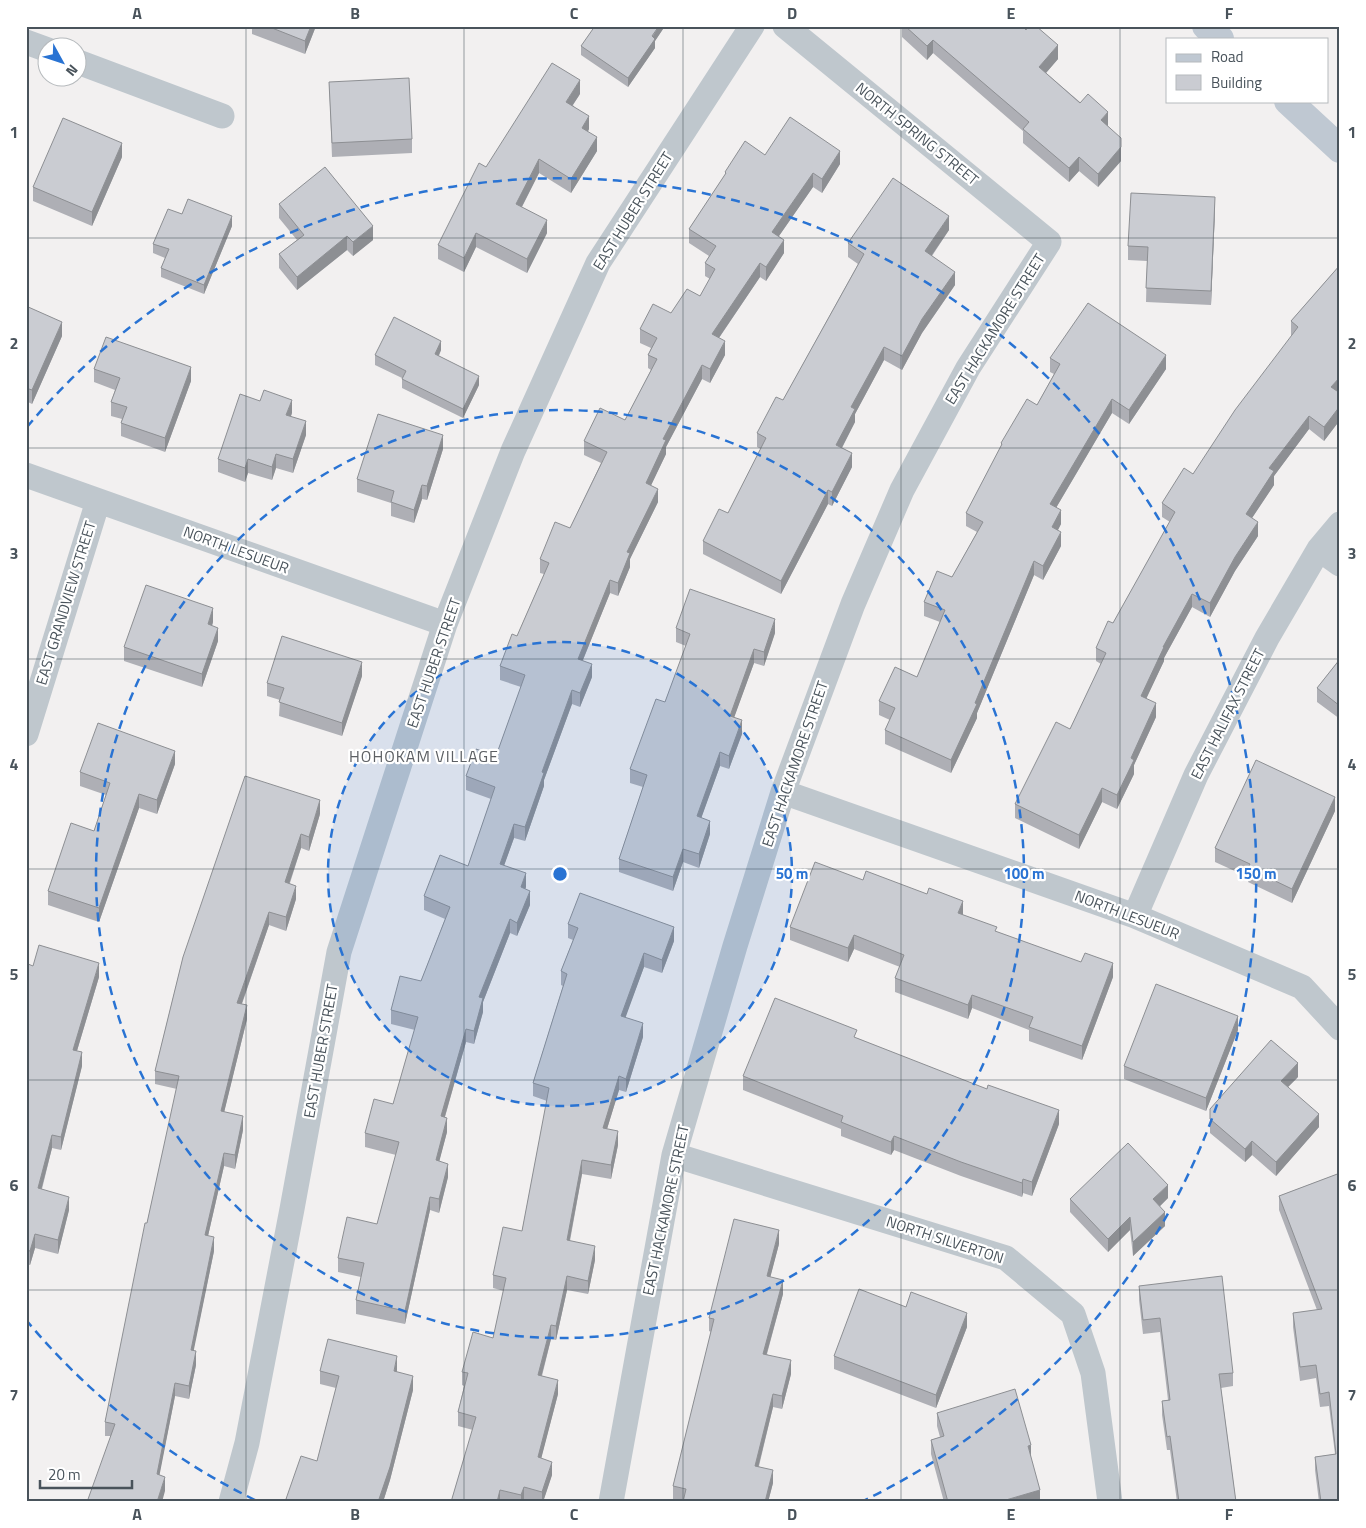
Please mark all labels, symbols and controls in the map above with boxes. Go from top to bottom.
text: A [132,1,142,25]
text: B [350,1,360,25]
text: C [570,1,579,25]
text: D [787,1,797,25]
text: E [1007,1,1016,25]
text: F [1225,1,1234,25]
north arrow [38,38,88,88]
legend [1166,38,1328,102]
text: Road [1211,45,1243,68]
text: N [61,60,84,81]
text: Building [1211,71,1262,94]
street label: NORTH SPRING STREET [851,77,984,191]
text: 1 [10,120,18,144]
text: 1 [1348,120,1356,144]
street label: EAST HUBER STREET [587,147,678,275]
street label: EAST HACKAMORE STREET [939,249,1051,409]
text: 2 [10,331,18,355]
text: 2 [1348,331,1356,355]
street label: EAST GRANDVIEW STREET [30,518,101,688]
street label: NORTH LESUEUR [180,520,292,579]
text: 3 [10,541,18,565]
text: 3 [1348,541,1356,565]
street label: EAST HUBER STREET [401,595,467,731]
street label: EAST HALIFAX STREET [1185,644,1271,783]
street label: EAST HACKAMORE STREET [755,678,834,850]
district label: HOHOKAM VILLAGE [349,744,499,768]
text: 4 [10,752,19,776]
text: 4 [1348,752,1357,776]
text: 50 m [776,862,808,885]
text: 100 m [1003,862,1045,885]
text: 150 m [1235,862,1277,885]
centre of rings [551,865,569,883]
street label: NORTH LESUEUR [1071,884,1183,945]
text: 5 [10,962,19,986]
text: 5 [1348,962,1357,986]
street label: EAST HUBER STREET [297,982,344,1120]
street label: EAST HACKAMORE STREET [636,1122,695,1297]
text: 6 [10,1173,19,1197]
text: 6 [1348,1173,1357,1197]
street label: NORTH SILVERTON [883,1210,1007,1269]
text: 7 [10,1383,18,1407]
text: 7 [1348,1383,1356,1407]
scale bar [40,1458,132,1490]
text: 20 m [48,1463,81,1486]
text: A [132,1502,142,1526]
text: B [350,1502,360,1526]
text: C [570,1502,579,1526]
text: D [787,1502,797,1526]
text: E [1007,1502,1016,1526]
text: F [1225,1502,1234,1526]

